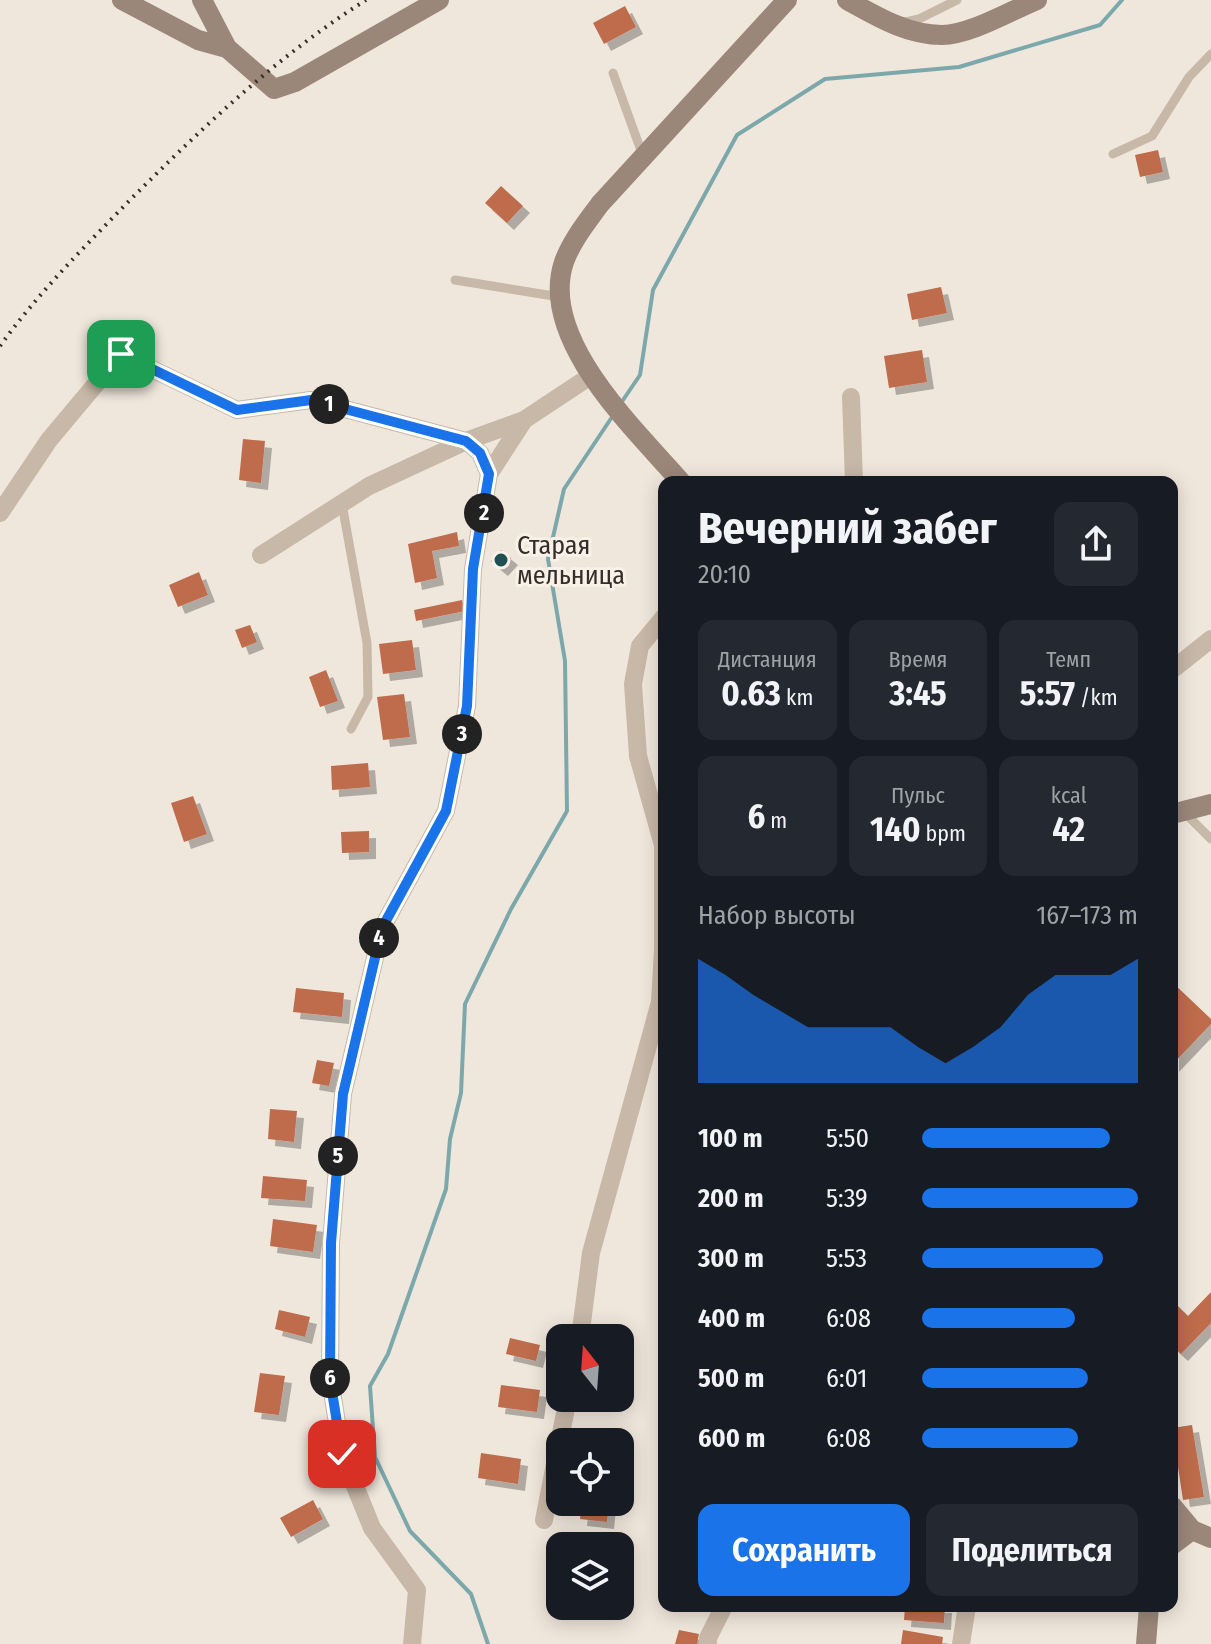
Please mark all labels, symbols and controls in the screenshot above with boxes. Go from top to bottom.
pin [87,320,155,388]
icon: arrive [99,332,143,376]
pin: 1 [309,384,349,424]
text: 1 [324,390,334,417]
pin: 2 [464,493,504,533]
text: 2 [479,499,489,526]
text: Вечерний забег [698,502,997,555]
button: share [1054,502,1138,586]
place label: Старая мельница [517,530,625,591]
marker: Старая мельница [492,551,510,569]
text: 20:10 [698,559,751,590]
text: Дистанция [718,646,817,673]
text: Время [889,646,947,673]
text: Темп [1046,646,1091,673]
text: 0.63 [721,673,781,714]
text: 3:45 [889,673,947,714]
text: 5:57 [1020,673,1075,714]
text: km [781,684,813,711]
text: /km [1075,684,1118,711]
pin: 3 [442,714,482,754]
text: 3 [457,720,467,747]
text: Пульс [891,782,945,809]
text: kcal [1051,782,1086,809]
text: 6 [747,796,765,837]
text: m [765,807,787,834]
text: 140 [870,809,920,850]
text: 42 [1052,809,1085,850]
text: bpm [920,820,966,847]
text: Набор высоты [698,900,856,931]
text: 167–173 m [1036,900,1138,931]
pin: 4 [359,918,399,958]
text: 4 [373,924,385,951]
text: 100 m [698,1123,763,1154]
text: 5:50 [826,1123,869,1154]
pin: 5 [318,1136,358,1176]
text: 5 [333,1142,343,1169]
text: 200 m [698,1183,764,1214]
text: 5:39 [826,1183,868,1214]
text: 300 m [698,1243,764,1274]
text: 5:53 [826,1243,867,1274]
text: 400 m [698,1303,765,1334]
text: 6:08 [826,1303,871,1334]
north arrow [546,1324,634,1412]
map controls [546,1324,634,1620]
pin: 6 [310,1358,350,1398]
text: 500 m [698,1363,764,1394]
text: 6:01 [826,1363,867,1394]
text: 6 [324,1364,336,1391]
pin [308,1420,376,1488]
text: 600 m [698,1423,765,1454]
text: 6:08 [826,1423,871,1454]
button: locate [546,1428,634,1516]
icon: check [320,1432,364,1476]
button: Сохранить [698,1504,910,1596]
button: Поделиться [926,1504,1138,1596]
button: layers [546,1532,634,1620]

